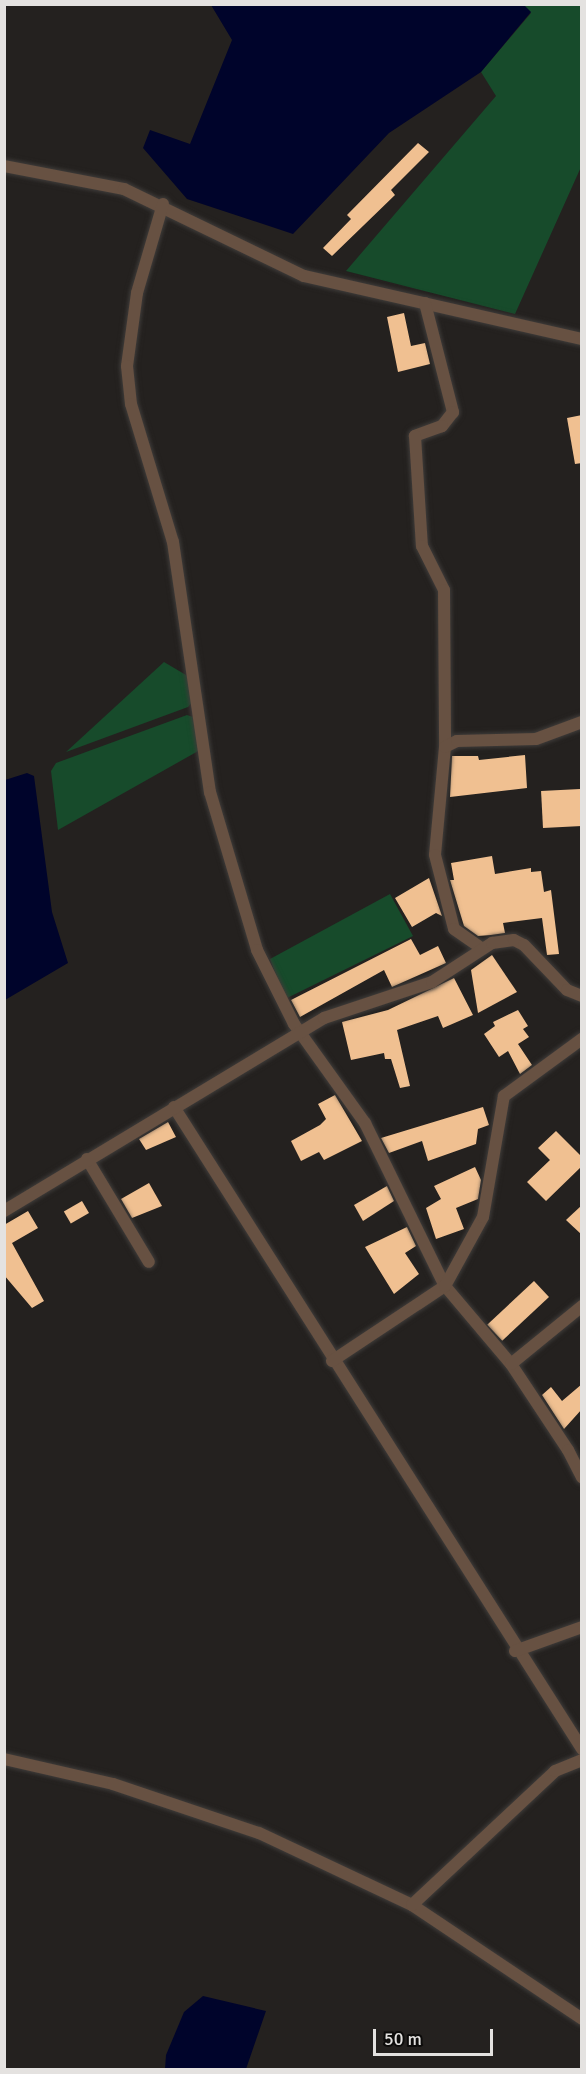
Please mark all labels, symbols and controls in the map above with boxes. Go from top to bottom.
scale bar [376,2017,496,2055]
text: 50 m [384,2028,422,2050]

